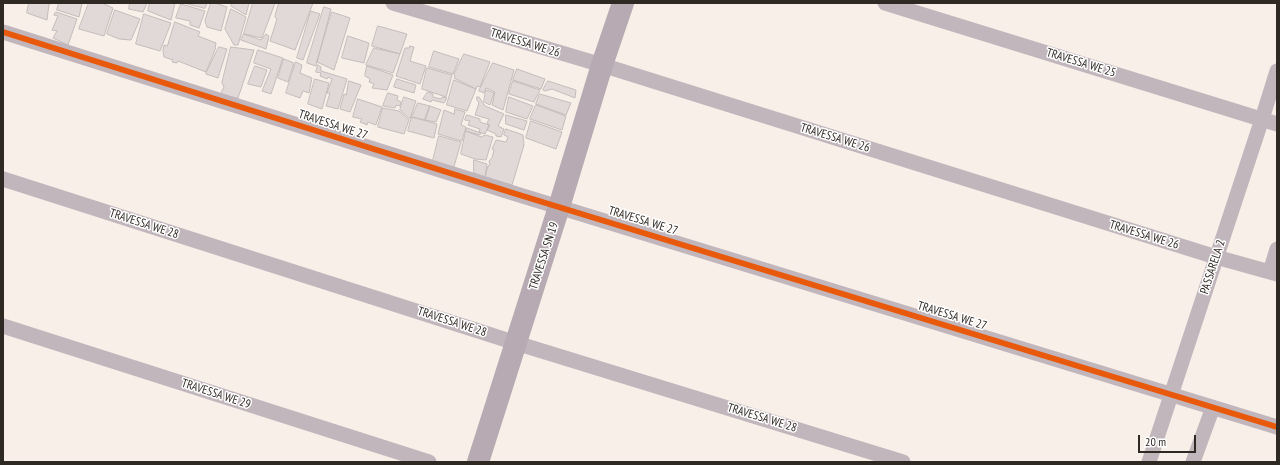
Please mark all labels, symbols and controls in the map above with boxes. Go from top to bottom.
street label: TRAVESSA WE 26 [489,26,561,60]
street label: TRAVESSA WE 25 [1045,46,1117,80]
street label: TRAVESSA WE 27 [297,107,369,143]
street label: TRAVESSA WE 26 [799,121,871,155]
street label: TRAVESSA WE 27 [607,204,679,238]
street label: TRAVESSA WE 28 [108,206,180,242]
street label: TRAVESSA WE 26 [1108,218,1180,252]
street label: TRAVESSA SN 19 [526,220,562,292]
street label: PASSARELA 2 [1198,238,1228,296]
street label: TRAVESSA WE 27 [916,299,988,333]
street label: TRAVESSA WE 28 [416,304,488,340]
street label: TRAVESSA WE 29 [180,376,252,412]
street label: TRAVESSA WE 28 [726,401,798,435]
scale bar [1140,427,1198,453]
text: 20 m [1145,434,1166,449]

